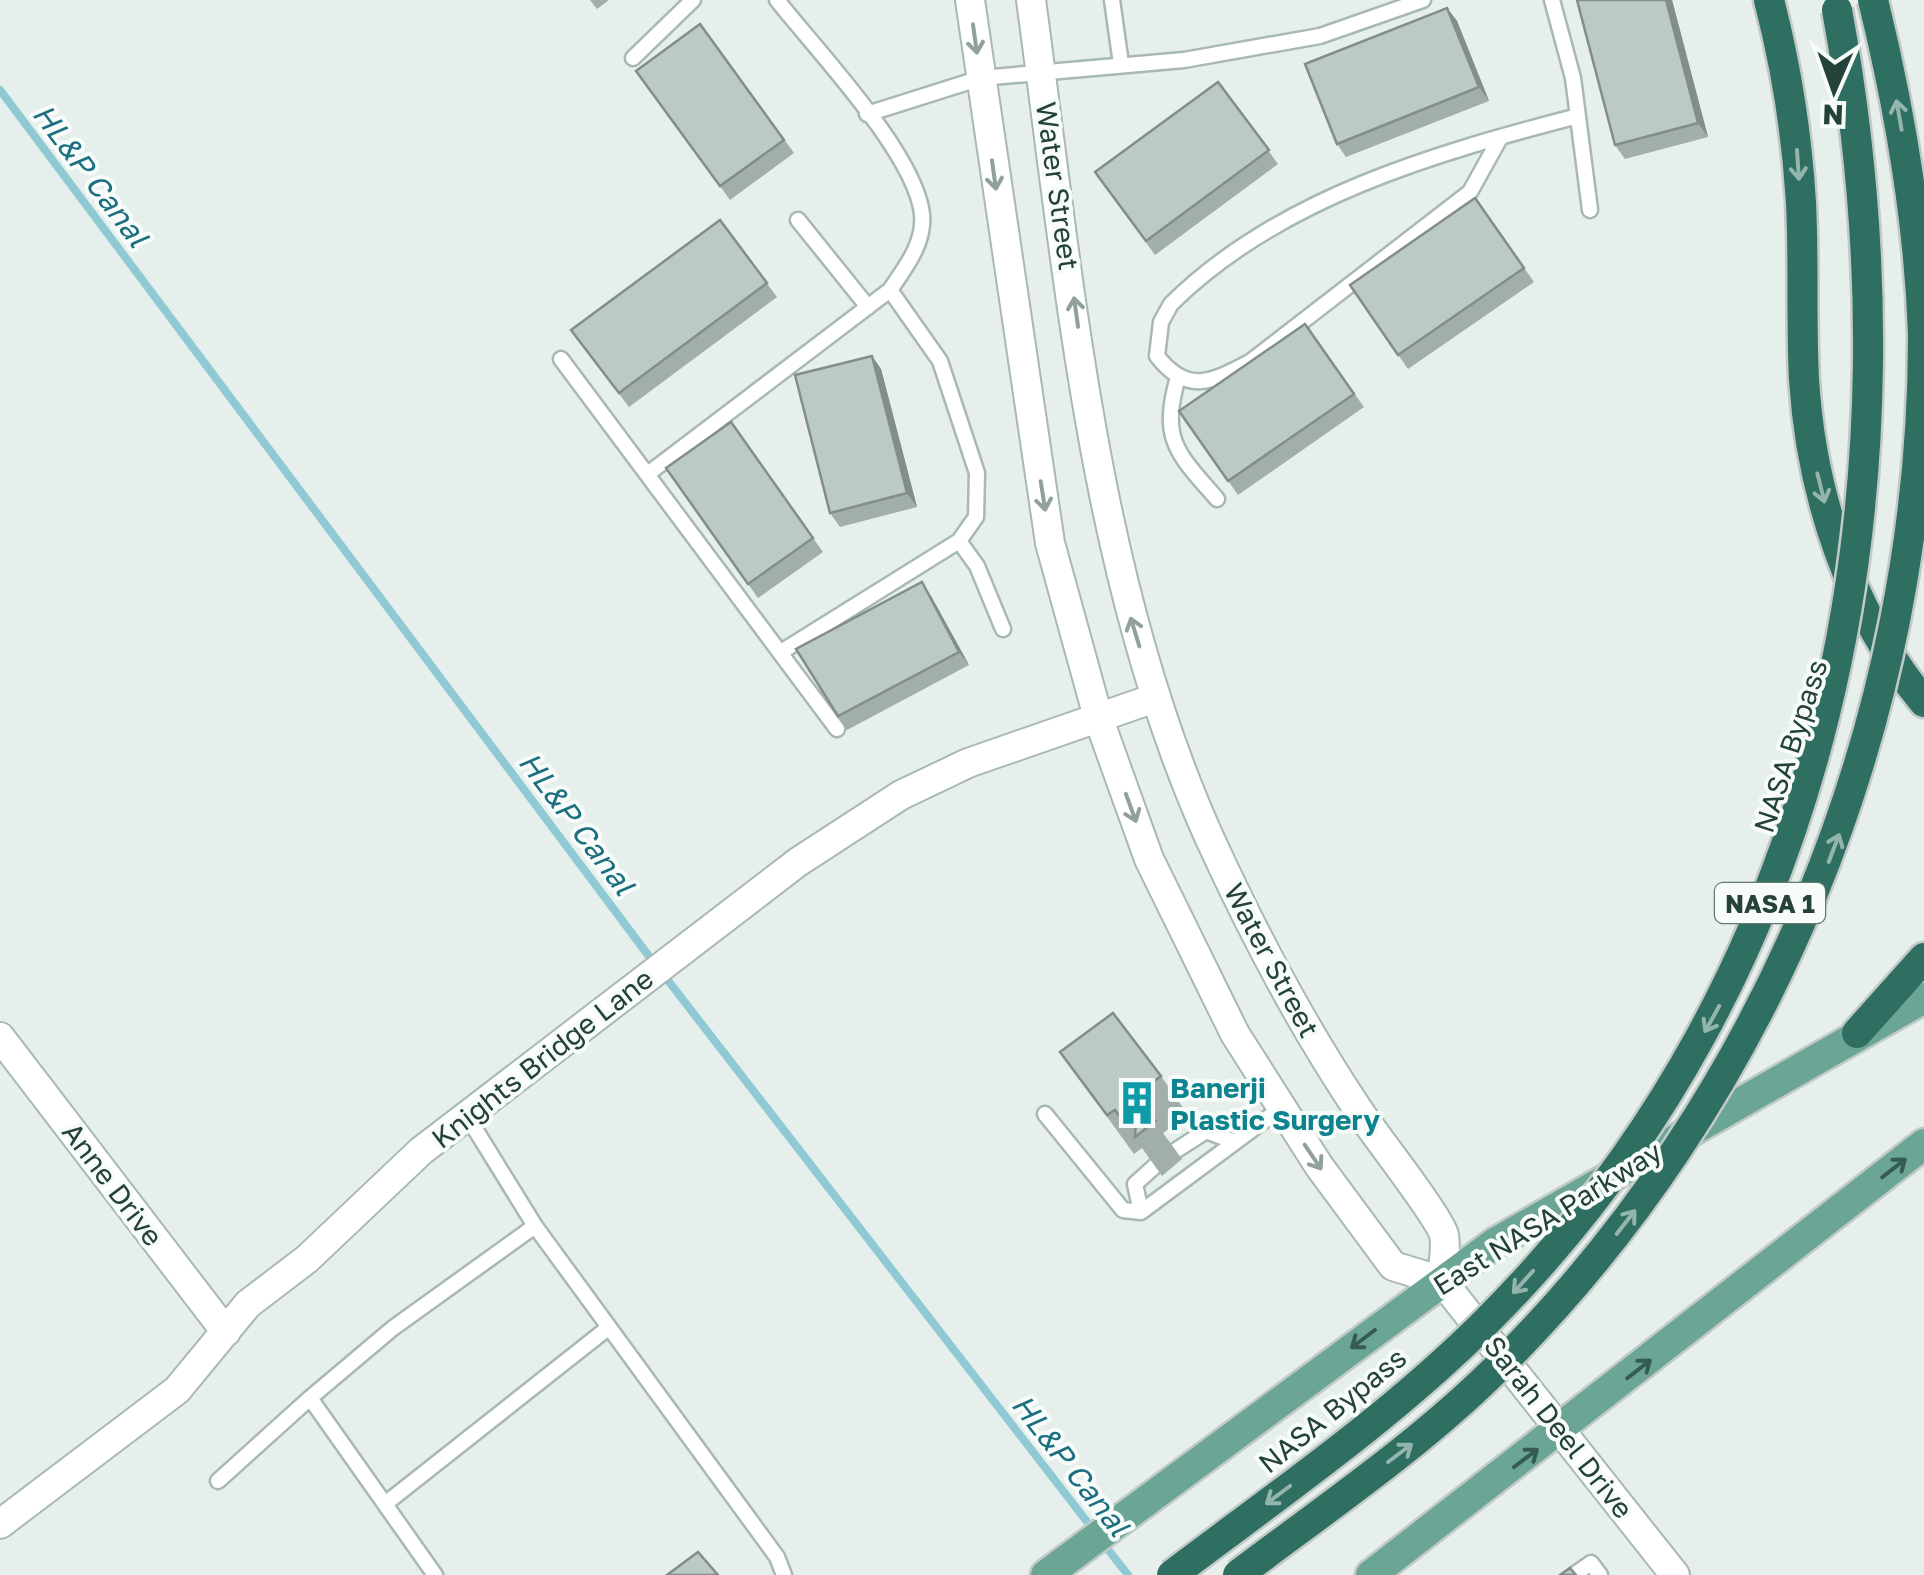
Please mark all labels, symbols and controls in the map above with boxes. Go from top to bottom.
one-way arrow [967,22,985,55]
north arrow [1784,40,1884,140]
water label: HL&P Canal [26,96,157,255]
text: N [1822,99,1844,132]
one-way arrow [1889,99,1908,132]
street label: Water Street [1030,100,1086,272]
one-way arrow [1789,148,1808,180]
one-way arrow [986,158,1004,190]
one-way arrow [1067,297,1085,329]
one-way arrow [1813,472,1832,503]
one-way arrow [1034,479,1053,512]
one-way arrow [1125,616,1143,648]
street label: NASA Bypass [1746,655,1834,837]
water label: HL&P Canal [512,744,643,903]
one-way arrow [1123,792,1141,823]
one-way arrow [1826,833,1844,864]
street label: Water Street [1218,877,1326,1043]
road number: NASA 1 [1715,883,1825,923]
street label: Knights Bridge Lane [425,961,659,1155]
one-way arrow [1702,1004,1722,1033]
place label: Banerji Plastic Surgery [1170,1071,1380,1136]
building icon: Banerji Plastic Surgery [1113,1079,1161,1127]
street label: Anne Drive [56,1116,170,1252]
street label: East NASA Parkway [1427,1134,1667,1302]
one-way arrow [1302,1143,1323,1171]
one-way arrow [1880,1157,1907,1178]
one-way arrow [1615,1209,1636,1236]
one-way arrow [1512,1269,1535,1294]
one-way arrow [1350,1328,1377,1349]
street label: Sarah Deel Drive [1478,1329,1640,1525]
street label: NASA Bypass [1252,1341,1412,1479]
one-way arrow [1625,1359,1652,1380]
water label: HL&P Canal [1005,1387,1138,1544]
one-way arrow [1386,1443,1413,1464]
one-way arrow [1512,1447,1539,1468]
one-way arrow [1265,1485,1292,1506]

